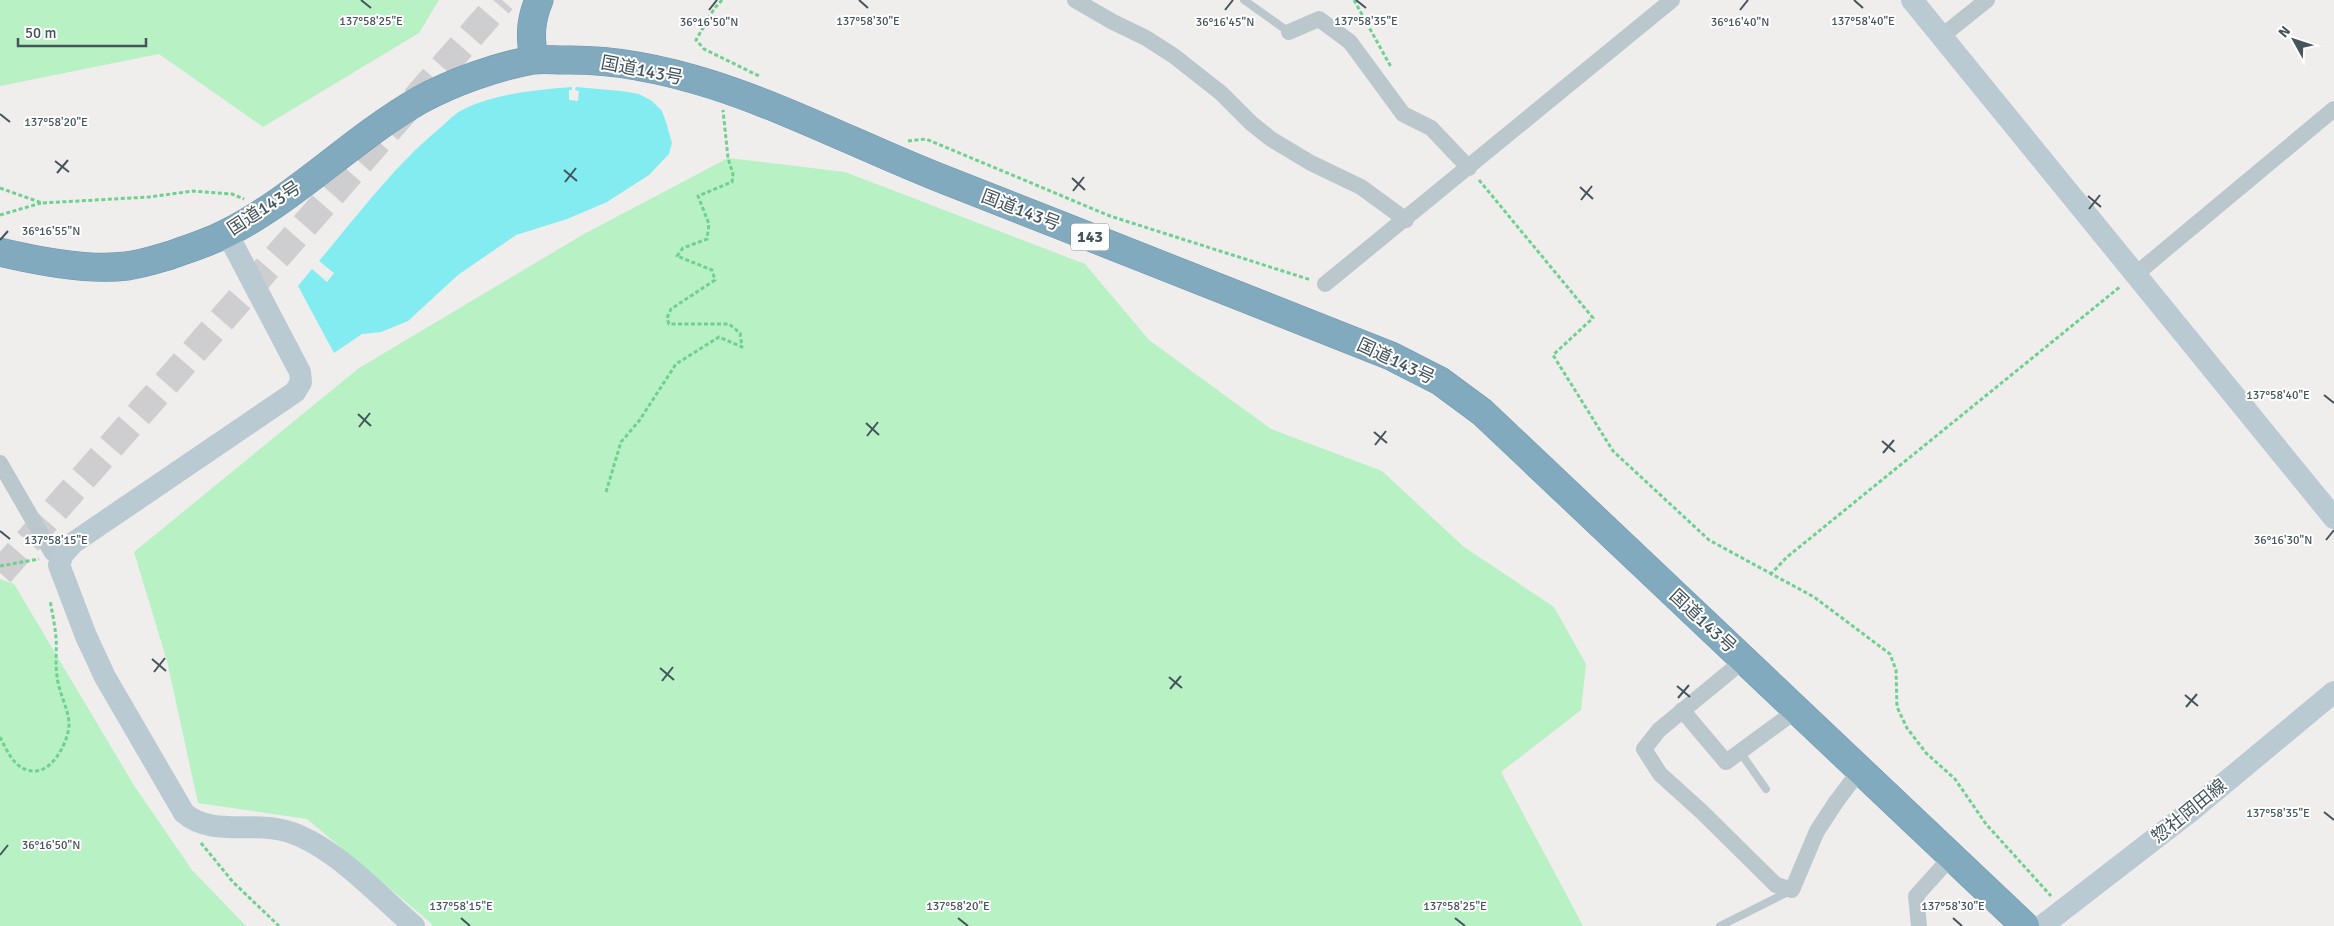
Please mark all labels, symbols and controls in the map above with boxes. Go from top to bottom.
text: 137°58'25"E [339,14,403,29]
text: 137°58'30"E [836,14,900,29]
text: 137°58'35"E [1334,14,1398,29]
text: 137°58'40"E [1831,14,1895,29]
scale bar [18,15,145,47]
text: 36°16'50"N [680,15,738,30]
text: 36°16'45"N [1196,15,1254,30]
text: 36°16'40"N [1711,15,1769,30]
north arrow [2269,15,2319,65]
text: N [2275,23,2294,41]
text: 50 m [25,24,56,42]
street label: 国道143号 [599,51,685,89]
text: 137°58'20"E [24,115,88,130]
street label: 国道143号 [223,176,305,240]
street label: 国道143号 [978,185,1064,235]
road number: 143 [1071,223,1109,250]
text: 36°16'55"N [22,224,80,239]
street label: 国道143号 [1354,333,1438,389]
text: 137°58'40"E [2246,388,2310,403]
text: 137°58'15"E [24,533,88,548]
text: 36°16'30"N [2254,533,2312,548]
street label: 国道143号 [1665,585,1741,657]
street label: 惣社岡田線 [2147,774,2231,848]
text: 137°58'35"E [2246,806,2310,821]
text: 36°16'50"N [22,838,80,853]
text: 137°58'15"E [429,899,493,914]
text: 137°58'20"E [926,899,990,914]
text: 137°58'25"E [1423,899,1487,914]
text: 137°58'30"E [1921,899,1985,914]

